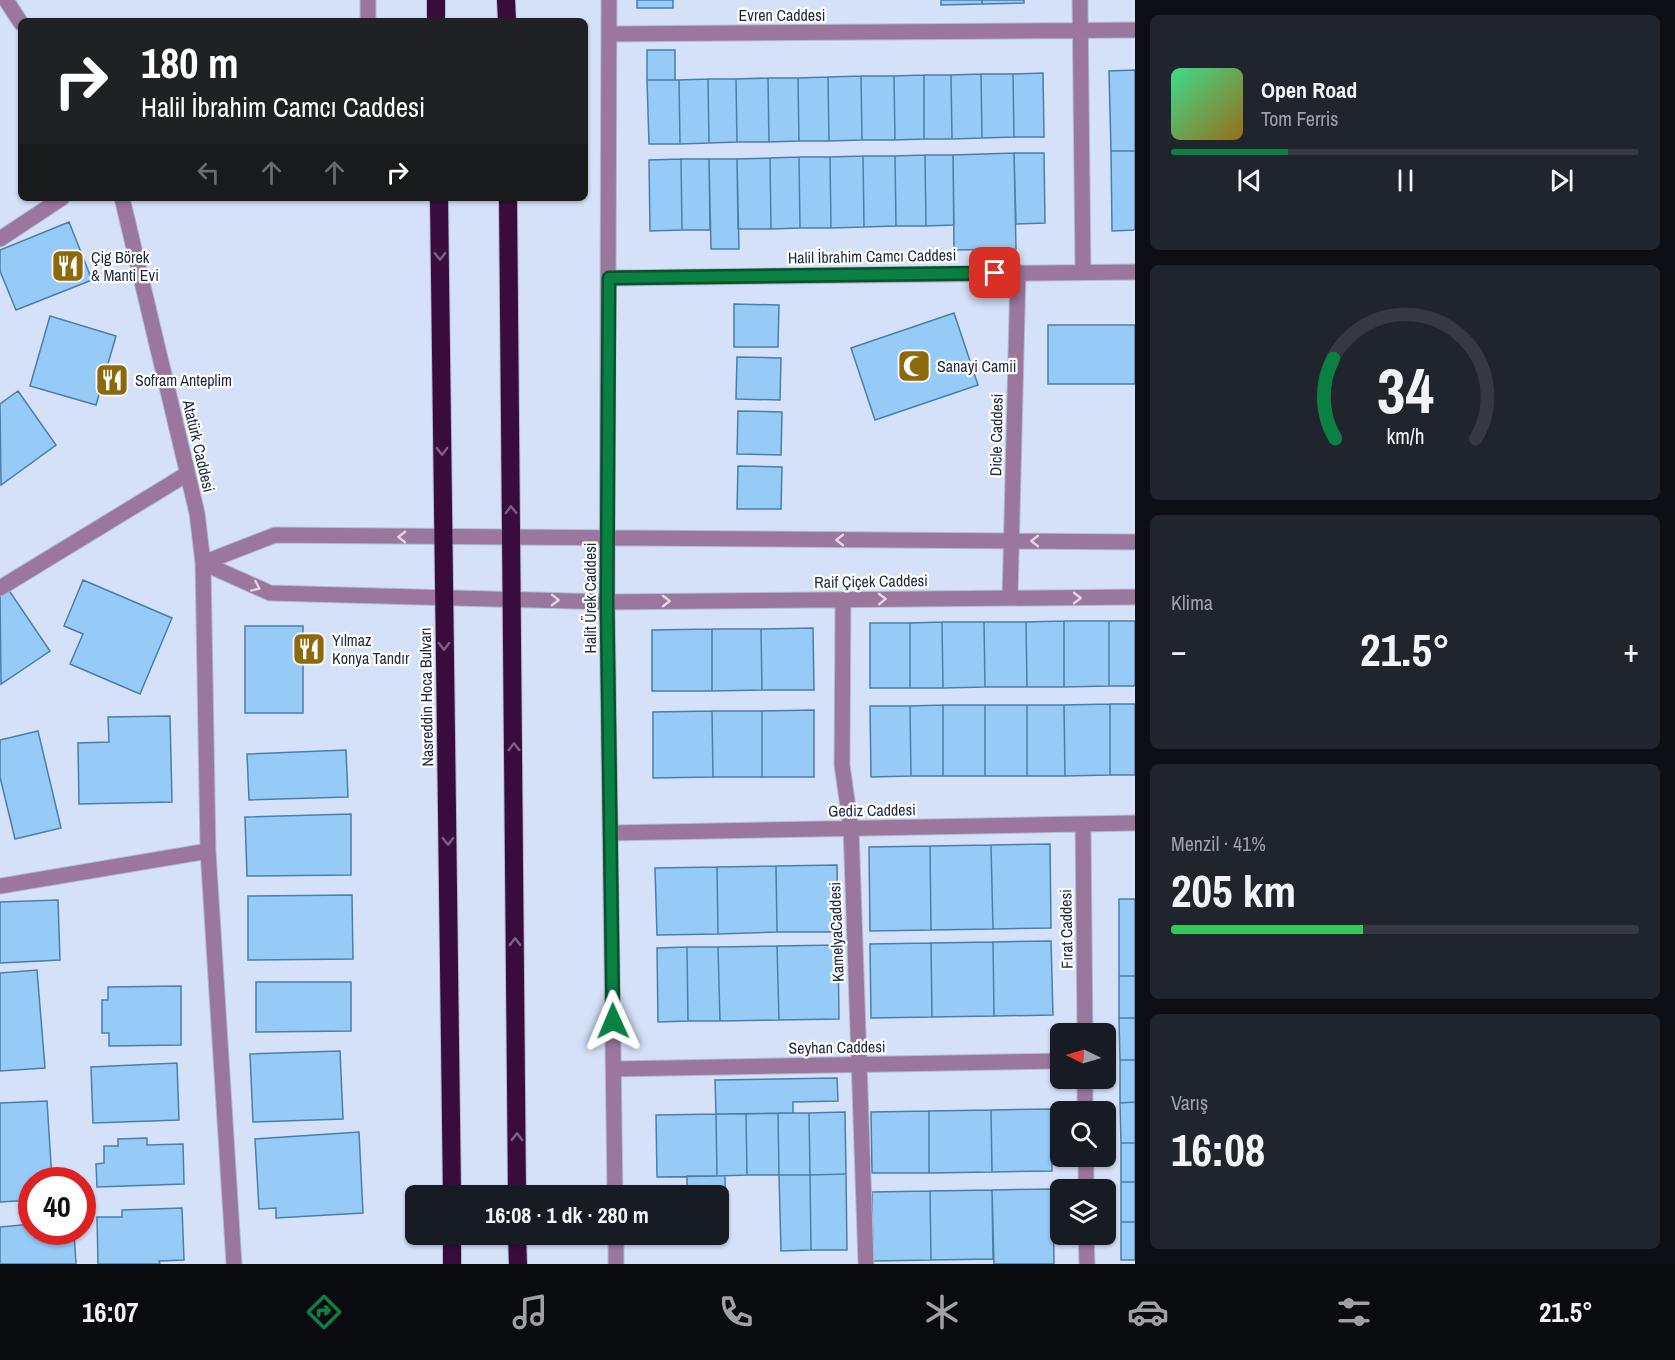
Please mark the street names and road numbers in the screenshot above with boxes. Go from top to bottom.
street label: Evren Caddesi [739,4,825,26]
street label: Halil İbrahim Camcı Caddesi [788,244,956,268]
street label: Dicle Caddesi [984,394,1008,476]
street label: Atatürk Caddesi [177,397,220,494]
street label: Halit Ürek Caddesi [579,543,601,653]
street label: Raif Çiçek Caddesi [814,569,928,593]
street label: Nasreddin Hoca Bulvarı [414,627,438,767]
street label: Gediz Caddesi [828,798,916,822]
street label: KamelyaCaddesi [823,882,849,982]
street label: Fırat Caddesi [1054,889,1078,969]
street label: Seyhan Caddesi [788,1035,886,1059]

